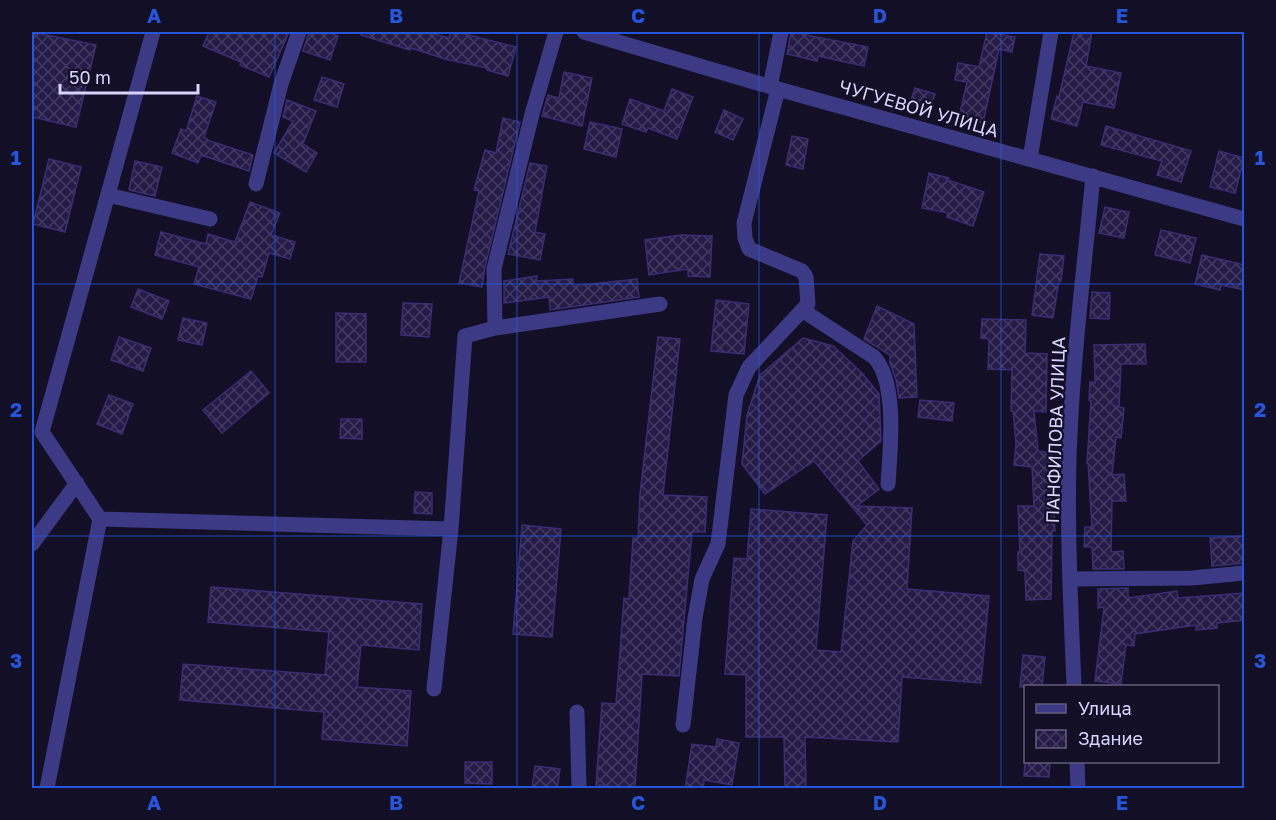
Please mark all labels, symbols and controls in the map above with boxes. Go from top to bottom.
text: A [147,3,161,27]
text: B [389,3,403,27]
text: C [631,3,645,27]
text: D [873,3,887,27]
text: E [1116,3,1128,27]
scale bar [60,57,198,95]
text: 50 m [69,66,111,88]
street label: ЧУГУЕВОЙ УЛИЦА [837,75,1001,141]
text: 1 [11,145,21,169]
text: 1 [1255,145,1265,169]
street label: ПАНФИЛОВА УЛИЦА [1041,336,1069,524]
text: 2 [10,397,22,421]
text: 2 [1254,397,1266,421]
text: 3 [10,648,22,672]
text: 3 [1254,648,1266,672]
legend [1024,685,1219,763]
text: Улица [1078,697,1132,719]
text: Здание [1078,727,1143,749]
text: A [147,790,161,814]
text: B [389,790,403,814]
text: C [631,790,645,814]
text: D [873,790,887,814]
text: E [1116,790,1128,814]

